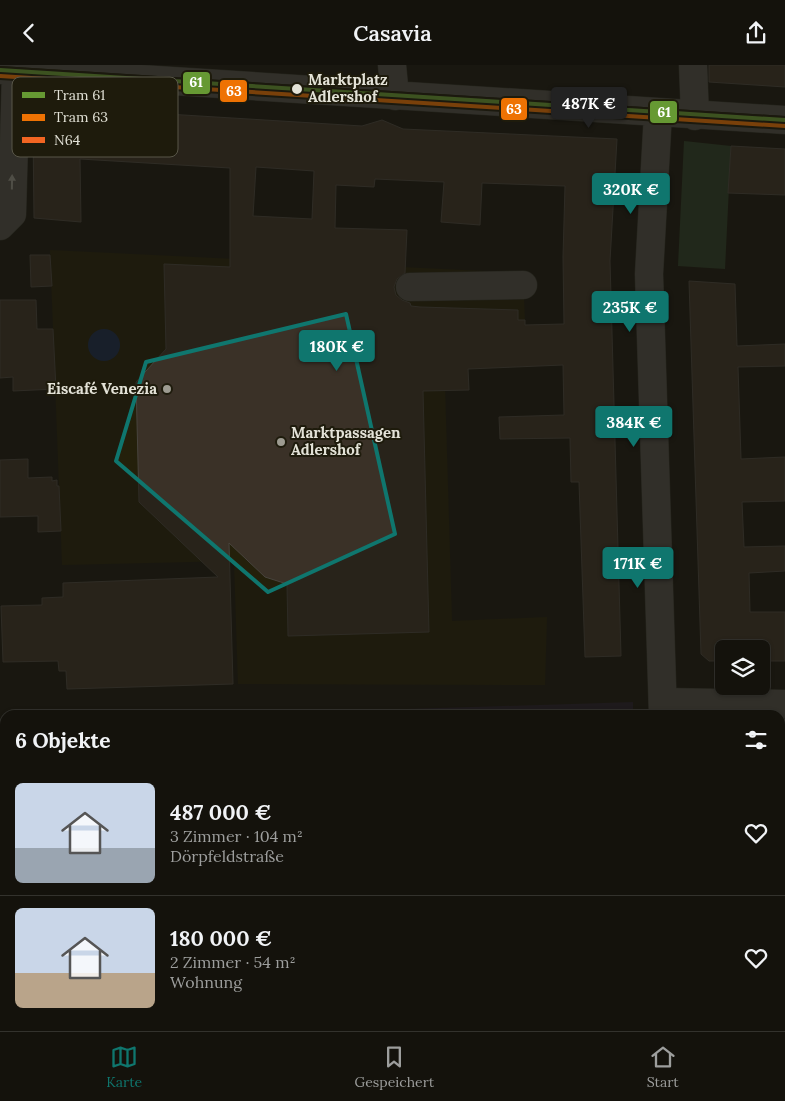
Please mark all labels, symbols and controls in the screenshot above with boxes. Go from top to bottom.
icon: back [15,19,43,47]
text: Casavia [353,19,432,47]
icon: share [742,19,770,47]
place label: Marktplatz Adlershof [308,70,388,106]
line badge: 61 [182,71,211,95]
text: 61 [189,73,203,91]
legend [12,77,178,157]
line badge: 63 [219,79,248,103]
text: 63 [226,82,242,100]
marker: Marktplatz Adlershof [290,82,304,96]
text: Tram 61 [54,86,105,104]
pin: 487K € [548,87,630,129]
text: 487K € [562,93,616,113]
line badge: 63 [500,97,528,121]
text: 63 [506,100,522,118]
line badge: 61 [649,100,678,124]
text: 61 [657,103,671,121]
text: Tram 63 [54,108,108,126]
text: N64 [54,131,81,149]
pin: 320K € [590,173,672,215]
one-way arrow [9,174,17,190]
text: 320K € [603,179,659,199]
pin: 235K € [589,291,671,333]
text: 235K € [603,297,657,317]
pin: 180K € [296,329,378,372]
text: 180K € [310,336,364,356]
place label: Eiscafé Venezia [47,379,157,398]
marker: Eiscafé Venezia [161,383,173,395]
pin: 384K € [593,405,675,448]
text: 384K € [606,412,662,432]
place label: Marktpassagen Adlershof [291,423,401,459]
marker: Marktpassagen Adlershof [275,436,287,448]
pin: 171K € [597,547,679,589]
text: 171K € [613,553,663,573]
map controls [715,640,770,695]
button: layers [715,640,770,695]
icon: filters [742,726,770,754]
text: 6 Objekte [15,727,111,754]
text: 487 000 € [170,799,271,826]
icon: home [55,803,115,863]
icon: heart [742,819,770,847]
text: 3 Zimmer · 104 m² [170,826,303,846]
text: Dörpfeldstraße [170,846,284,866]
text: 180 000 € [170,925,272,952]
icon: home [55,928,115,988]
icon: heart [742,944,770,972]
text: 2 Zimmer · 54 m² [170,952,296,972]
text: Wohnung [170,972,242,992]
tab: Karte [106,1043,142,1091]
tab: Gespeichert [355,1043,434,1091]
tab: Start [647,1043,679,1091]

